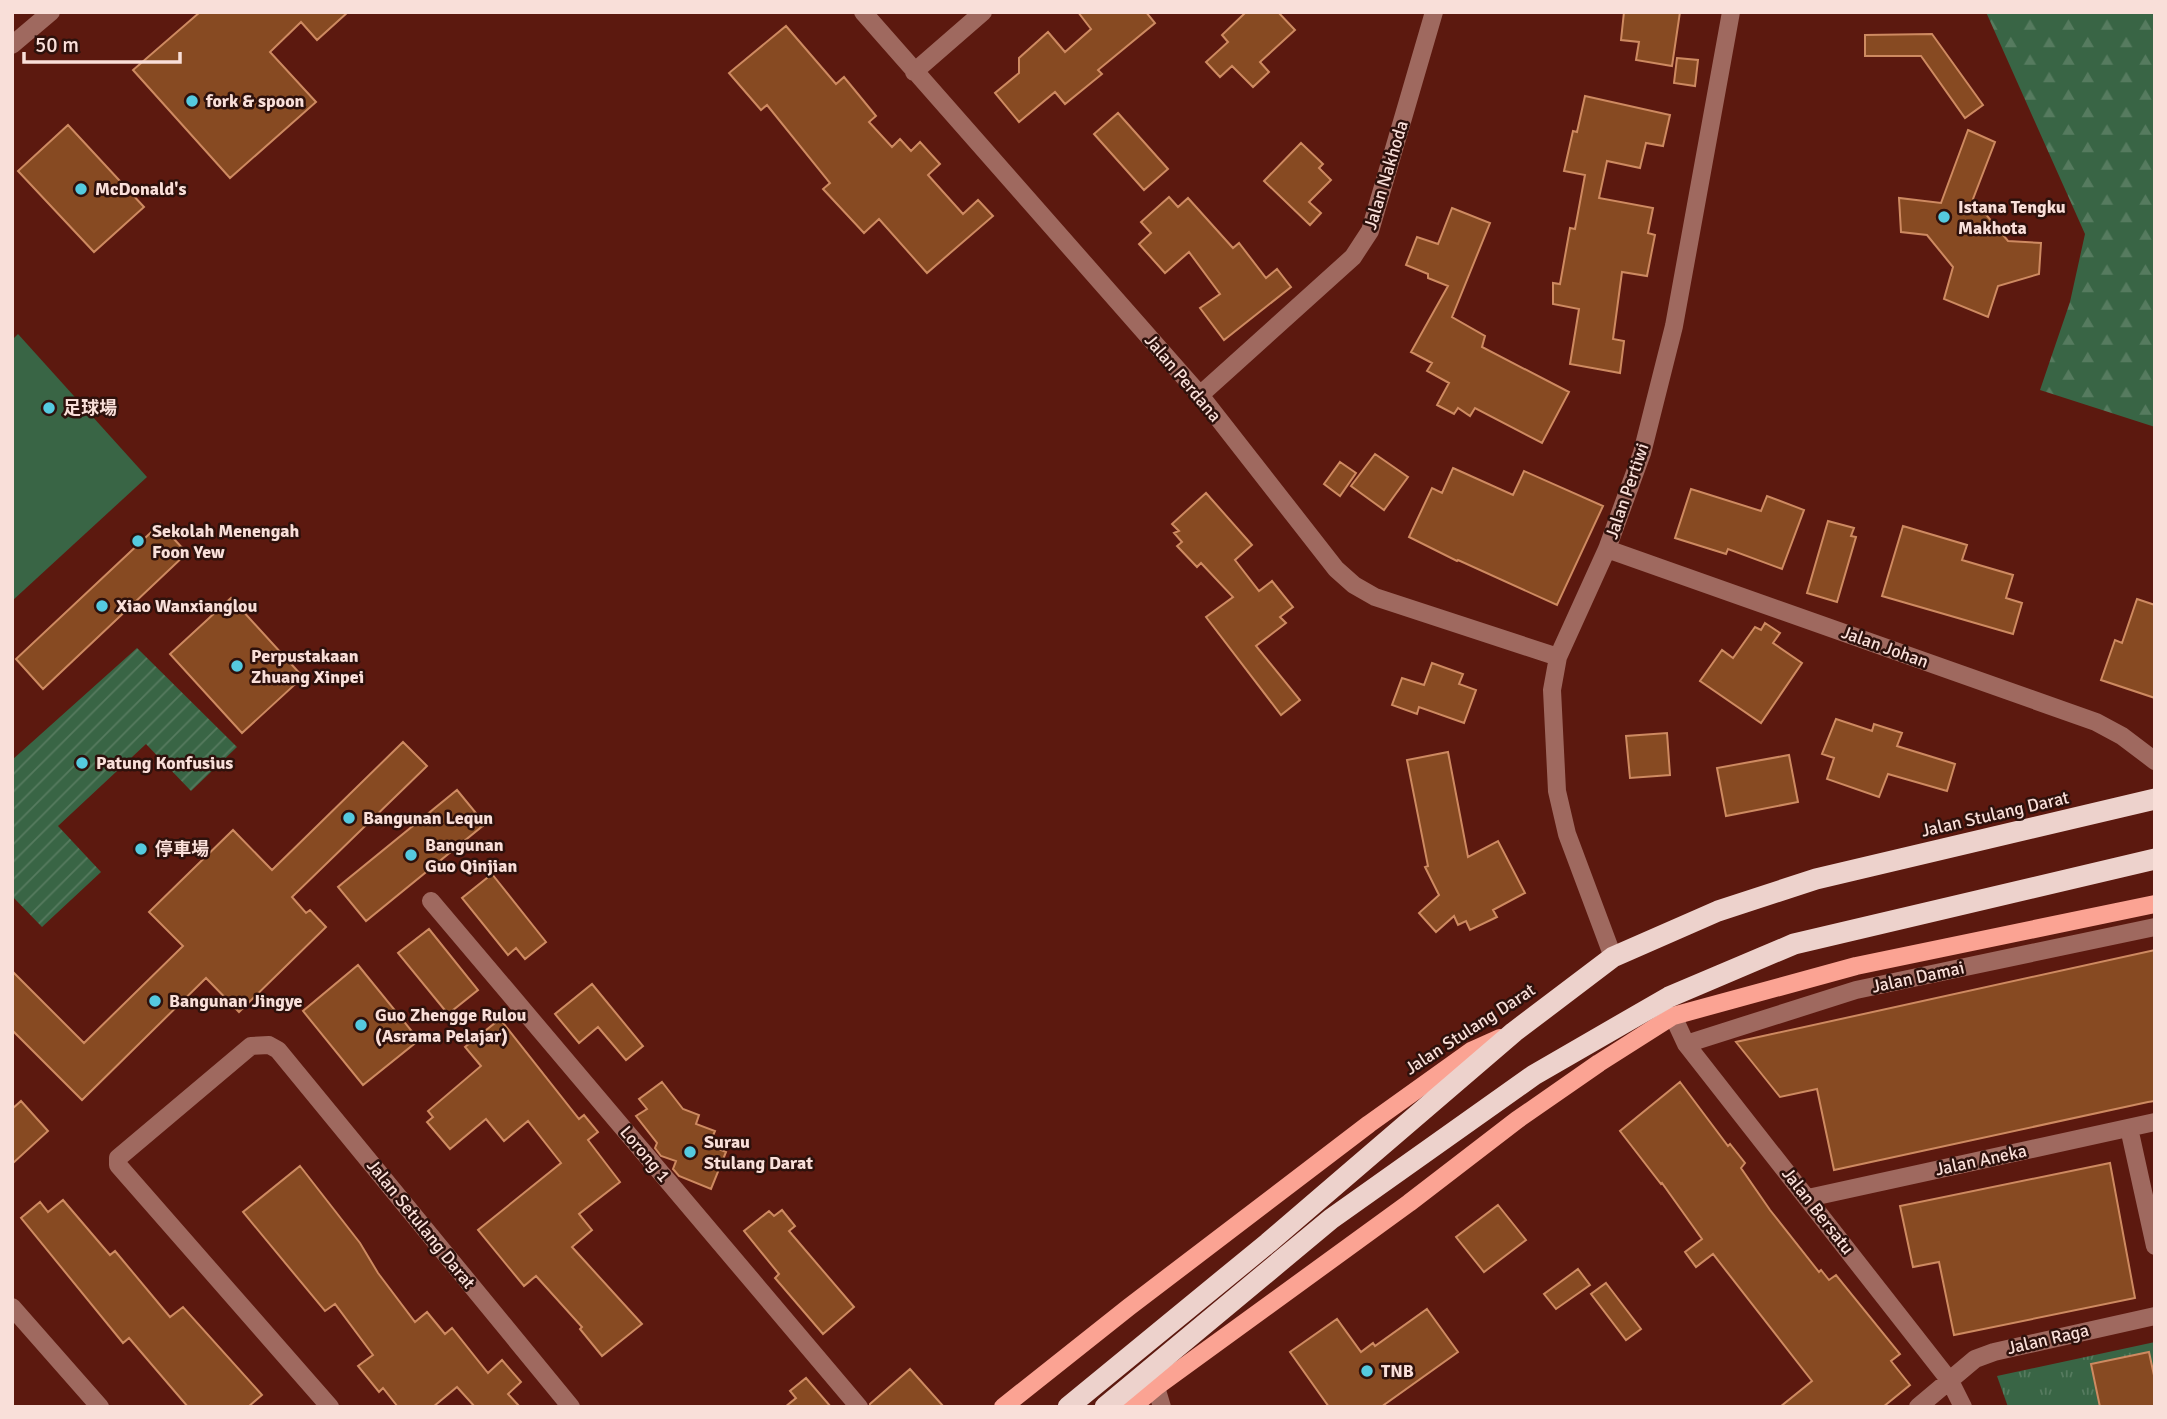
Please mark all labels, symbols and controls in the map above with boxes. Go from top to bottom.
scale bar [24,21,180,65]
text: 50 m [35,32,79,58]
place label: fork & spoon [205,90,305,112]
marker: fork & spoon [184,93,200,109]
street label: Jalan Nakhoda [1359,118,1413,232]
place label: McDonald's [95,178,186,200]
marker: McDonald's [73,181,89,197]
place label: Istana Tengku Makhota [1958,196,2066,239]
marker: Istana Tengku Makhota [1936,209,1952,225]
street label: Jalan Perdana [1140,330,1226,426]
place label: 足球場 [63,397,117,419]
marker: 足球場 [41,400,57,416]
street label: Jalan Pertiwi [1600,440,1654,542]
place label: Sekolah Menengah Foon Yew [152,520,300,563]
marker: Sekolah Menengah Foon Yew [130,533,146,549]
place label: Xiao Wanxianglou [116,595,257,617]
marker: Xiao Wanxianglou [94,598,110,614]
street label: Jalan Johan [1838,621,1932,673]
place label: Perpustakaan Zhuang Xinpei [251,645,364,688]
marker: Perpustakaan Zhuang Xinpei [229,658,245,674]
place label: Patung Konfusius [96,752,233,774]
marker: Patung Konfusius [74,755,90,771]
street label: Jalan Stulang Darat [1919,786,2071,842]
place label: Bangunan Lequn [363,807,493,829]
marker: Bangunan Lequn [341,810,357,826]
place label: Bangunan Guo Qinjian [425,834,517,877]
place label: 停車場 [155,838,209,860]
marker: 停車場 [133,841,149,857]
marker: Bangunan Guo Qinjian [403,847,419,863]
street label: Jalan Damai [1870,956,1966,998]
street label: Jalan Stulang Darat [1401,979,1539,1079]
place label: Bangunan Jingye [169,990,303,1012]
marker: Bangunan Jingye [147,993,163,1009]
place label: Guo Zhengge Rulou (Asrama Pelajar) [375,1004,527,1047]
marker: Guo Zhengge Rulou (Asrama Pelajar) [353,1017,369,1033]
street label: Lorong 1 [615,1121,675,1187]
place label: Surau Stulang Darat [704,1131,813,1174]
street label: Jalan Aneka [1933,1140,2029,1180]
marker: Surau Stulang Darat [682,1144,698,1160]
street label: Jalan Setulang Darat [362,1155,480,1293]
street label: Jalan Bersatu [1777,1163,1859,1259]
street label: Jalan Raga [2005,1319,2091,1359]
place label: TNB [1381,1360,1414,1382]
marker: TNB [1359,1363,1375,1379]

